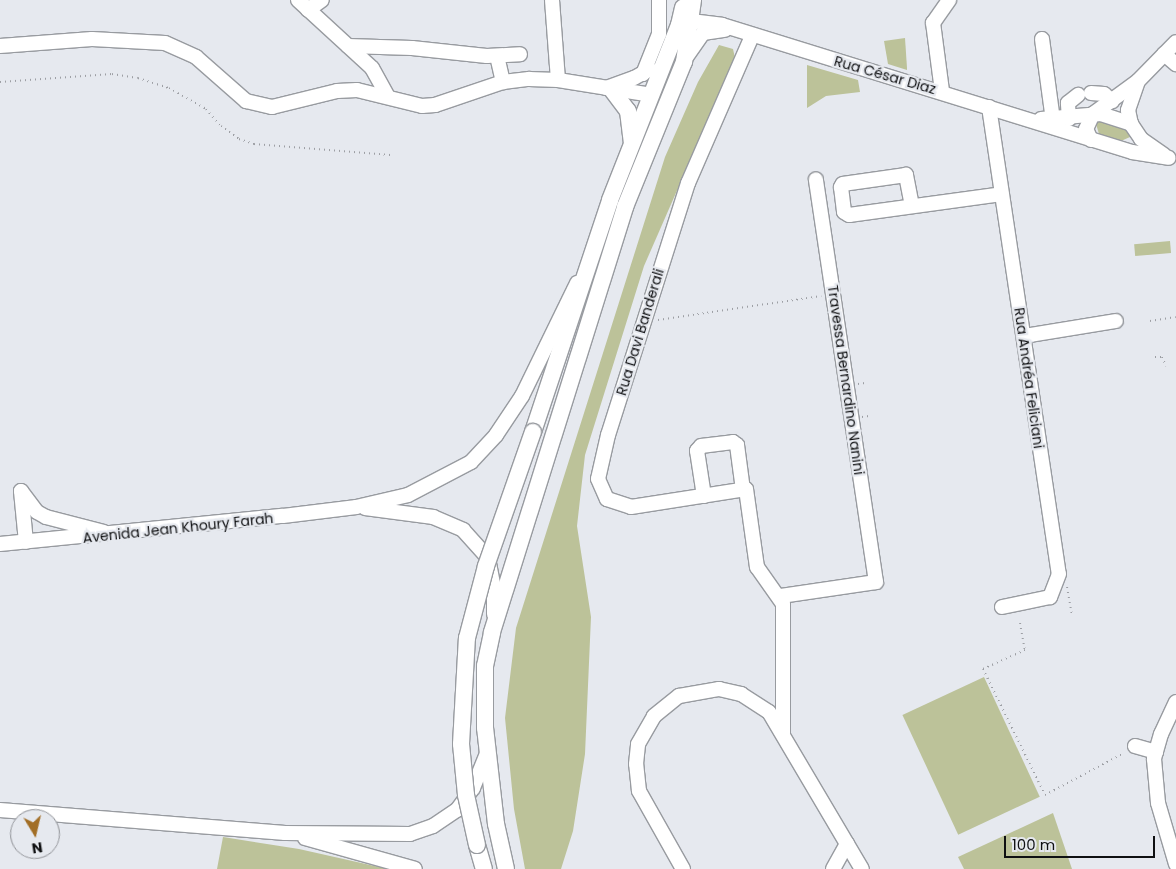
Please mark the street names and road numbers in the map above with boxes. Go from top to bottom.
street label: Rua César Diaz [832,52,938,98]
street label: Rua Davi Banderali [613,267,667,397]
street label: Travessa Bernardino Nanini [824,284,868,476]
street label: Rua Andréa Feliciani [1011,306,1047,450]
street label: Avenida Jean Khoury Farah [82,510,274,546]

